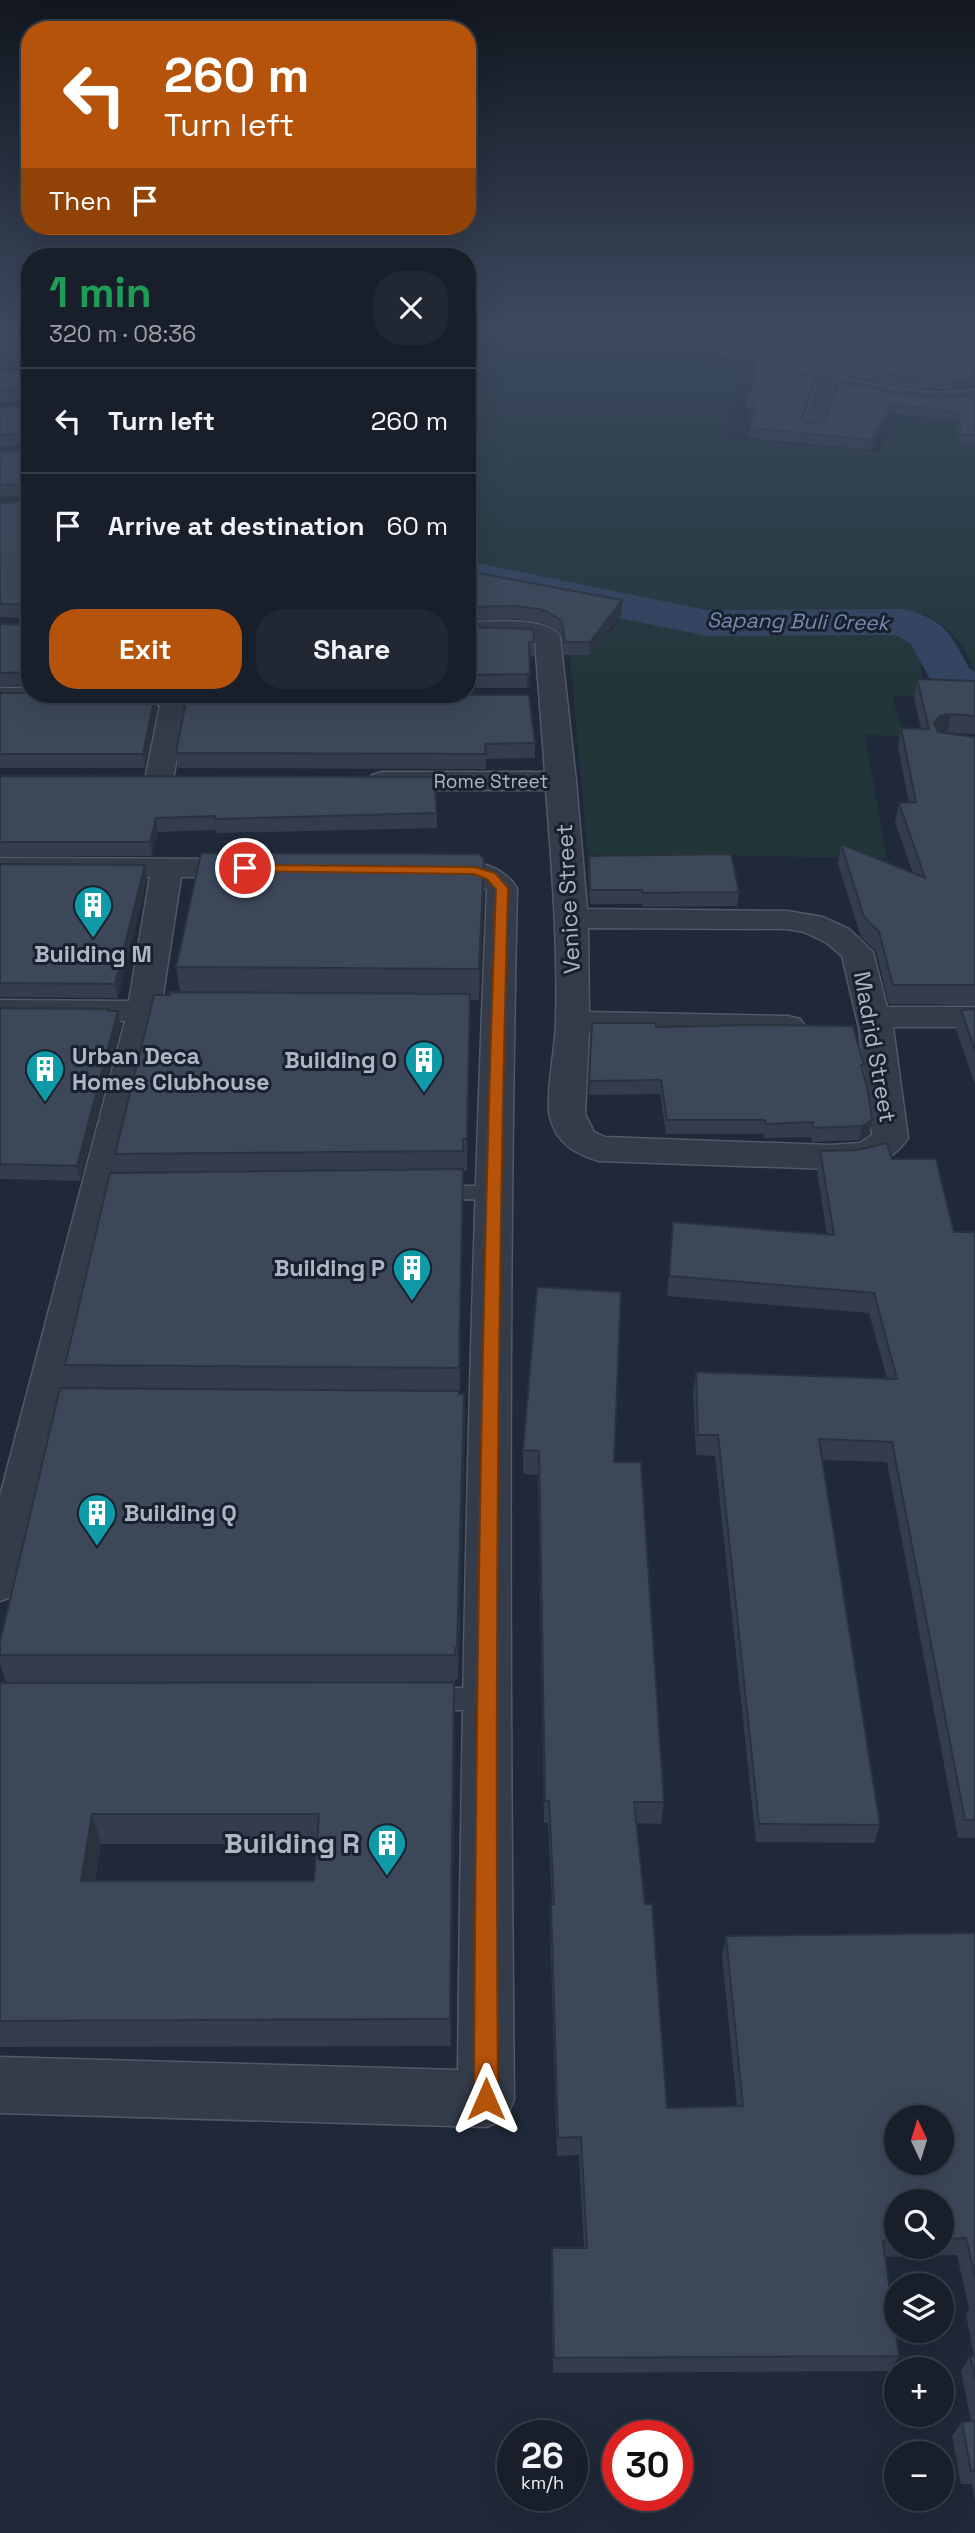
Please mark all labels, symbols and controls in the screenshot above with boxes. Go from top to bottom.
text: 260 m [164,44,309,106]
icon: left [49,49,140,140]
text: Turn left [164,105,294,145]
icon: arrive [126,182,164,220]
text: Then [49,184,112,218]
text: 1 min [49,266,152,319]
button: close [374,271,448,345]
text: 320 m · 08:36 [49,319,196,349]
icon: left [49,402,87,440]
text: Turn left [108,404,215,438]
text: 260 m [371,404,448,438]
icon: arrive [49,507,87,545]
text: Arrive at destination [108,509,365,543]
text: 60 m [386,509,448,543]
water label: Sapang Buli Creek [707,606,892,636]
button: Exit [49,609,242,689]
button: Share [256,609,448,689]
street label: Rome Street [434,769,548,794]
street label: Venice Street [549,823,587,975]
pin [215,838,275,898]
icon: arrive [226,849,264,887]
building icon: Building M [72,884,114,939]
place label: Building M [34,939,152,969]
street label: Madrid Street [847,969,903,1125]
building icon: Building O [403,1039,445,1094]
place label: Urban Deca Homes Clubhouse [72,1041,269,1097]
place label: Building O [284,1045,397,1075]
building icon: Urban Deca Homes Clubhouse [24,1048,66,1103]
building icon: Building P [391,1247,433,1302]
place label: Building P [274,1253,385,1283]
building icon: Building Q [76,1492,118,1547]
place label: Building Q [124,1498,237,1528]
building icon: Building R [366,1822,408,1877]
place label: Building R [224,1825,360,1861]
position arrow [449,2062,523,2136]
north arrow [884,2105,954,2175]
map controls [884,2105,954,2511]
button: search [884,2189,954,2259]
button: layers [884,2273,954,2343]
button: + [884,2357,954,2427]
speed limit sign: 30 [602,2420,693,2511]
text: 26 [521,2434,564,2478]
button: − [884,2441,954,2511]
text: km/h [521,2471,564,2494]

